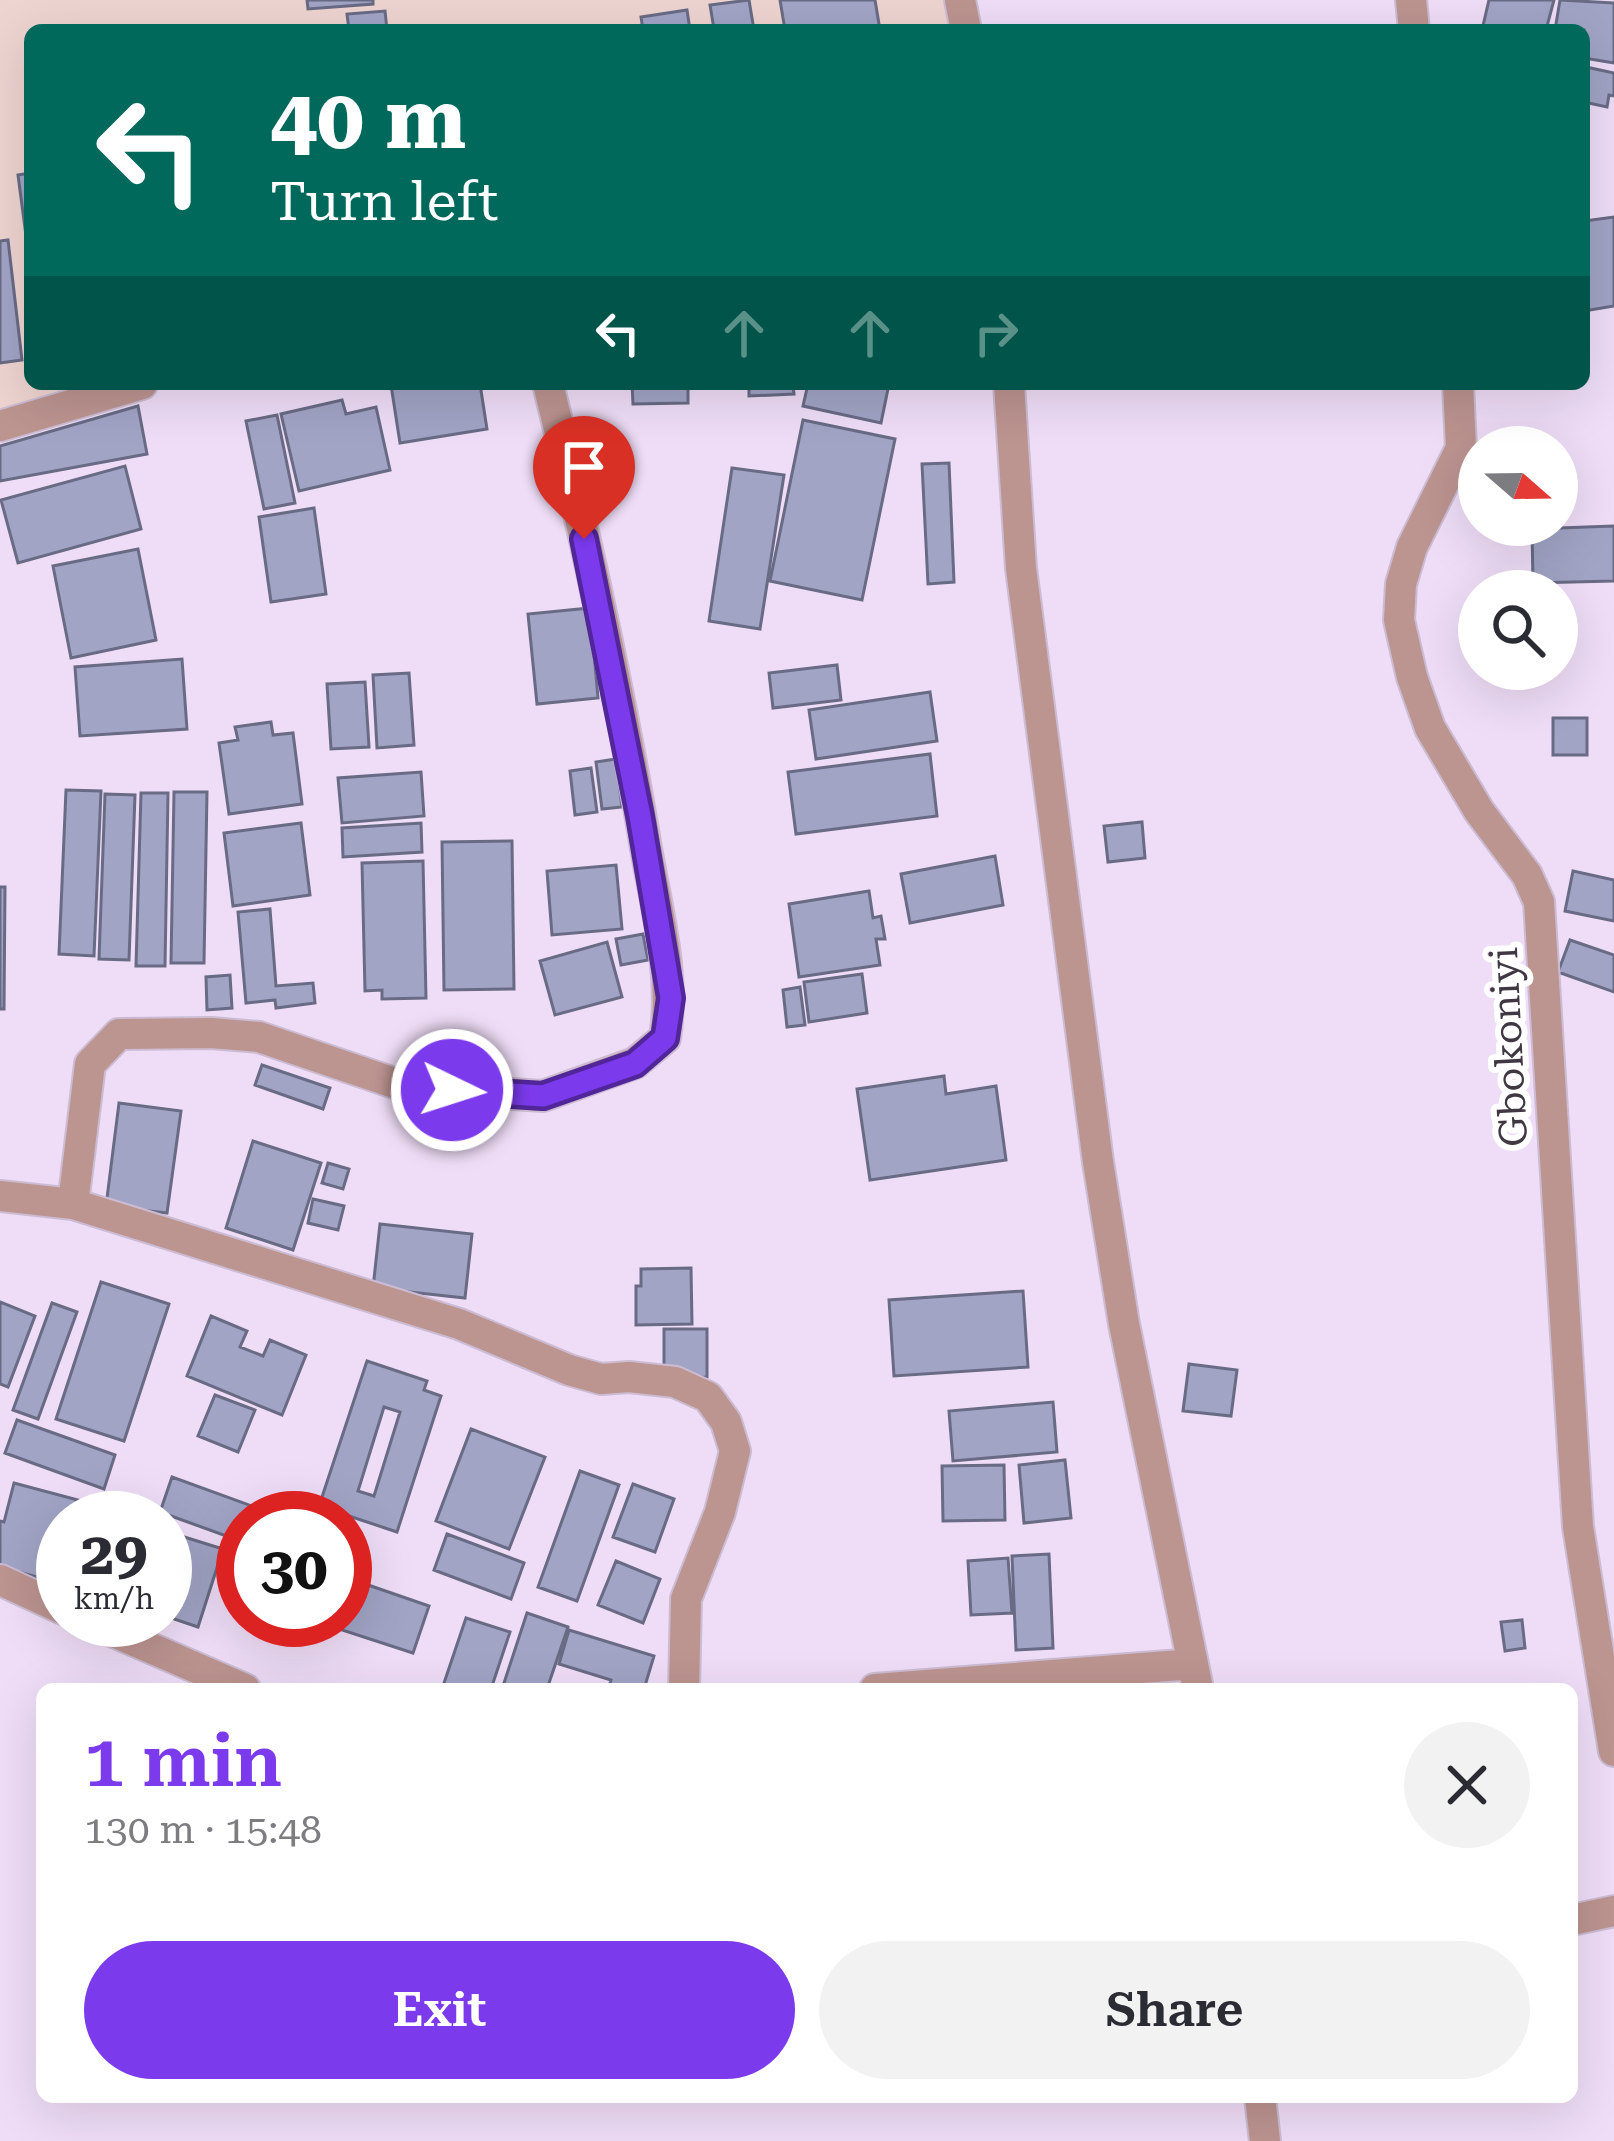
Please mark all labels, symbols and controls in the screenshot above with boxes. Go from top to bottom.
text: 40 m [270,70,466,168]
icon: left [72,72,228,228]
text: Turn left [270,170,498,233]
icon: left [585,300,651,366]
icon: ahead [711,300,777,366]
icon: ahead [837,300,903,366]
icon: right [963,300,1029,366]
pin [533,416,635,539]
north arrow [1458,426,1578,546]
map controls [1458,426,1578,690]
icon: arrive [551,434,617,500]
button: search [1458,570,1578,690]
street label: Gbokoniyi [1481,946,1537,1148]
position arrow [389,1027,515,1153]
speed limit sign: 30 [216,1491,372,1647]
text: 29 [80,1518,148,1589]
text: km/h [74,1581,154,1616]
text: 1 min [84,1719,282,1804]
button: close [1404,1722,1530,1848]
text: 130 m · 15:48 [84,1807,322,1853]
button: Exit [84,1941,795,2079]
button: Share [819,1941,1530,2079]

